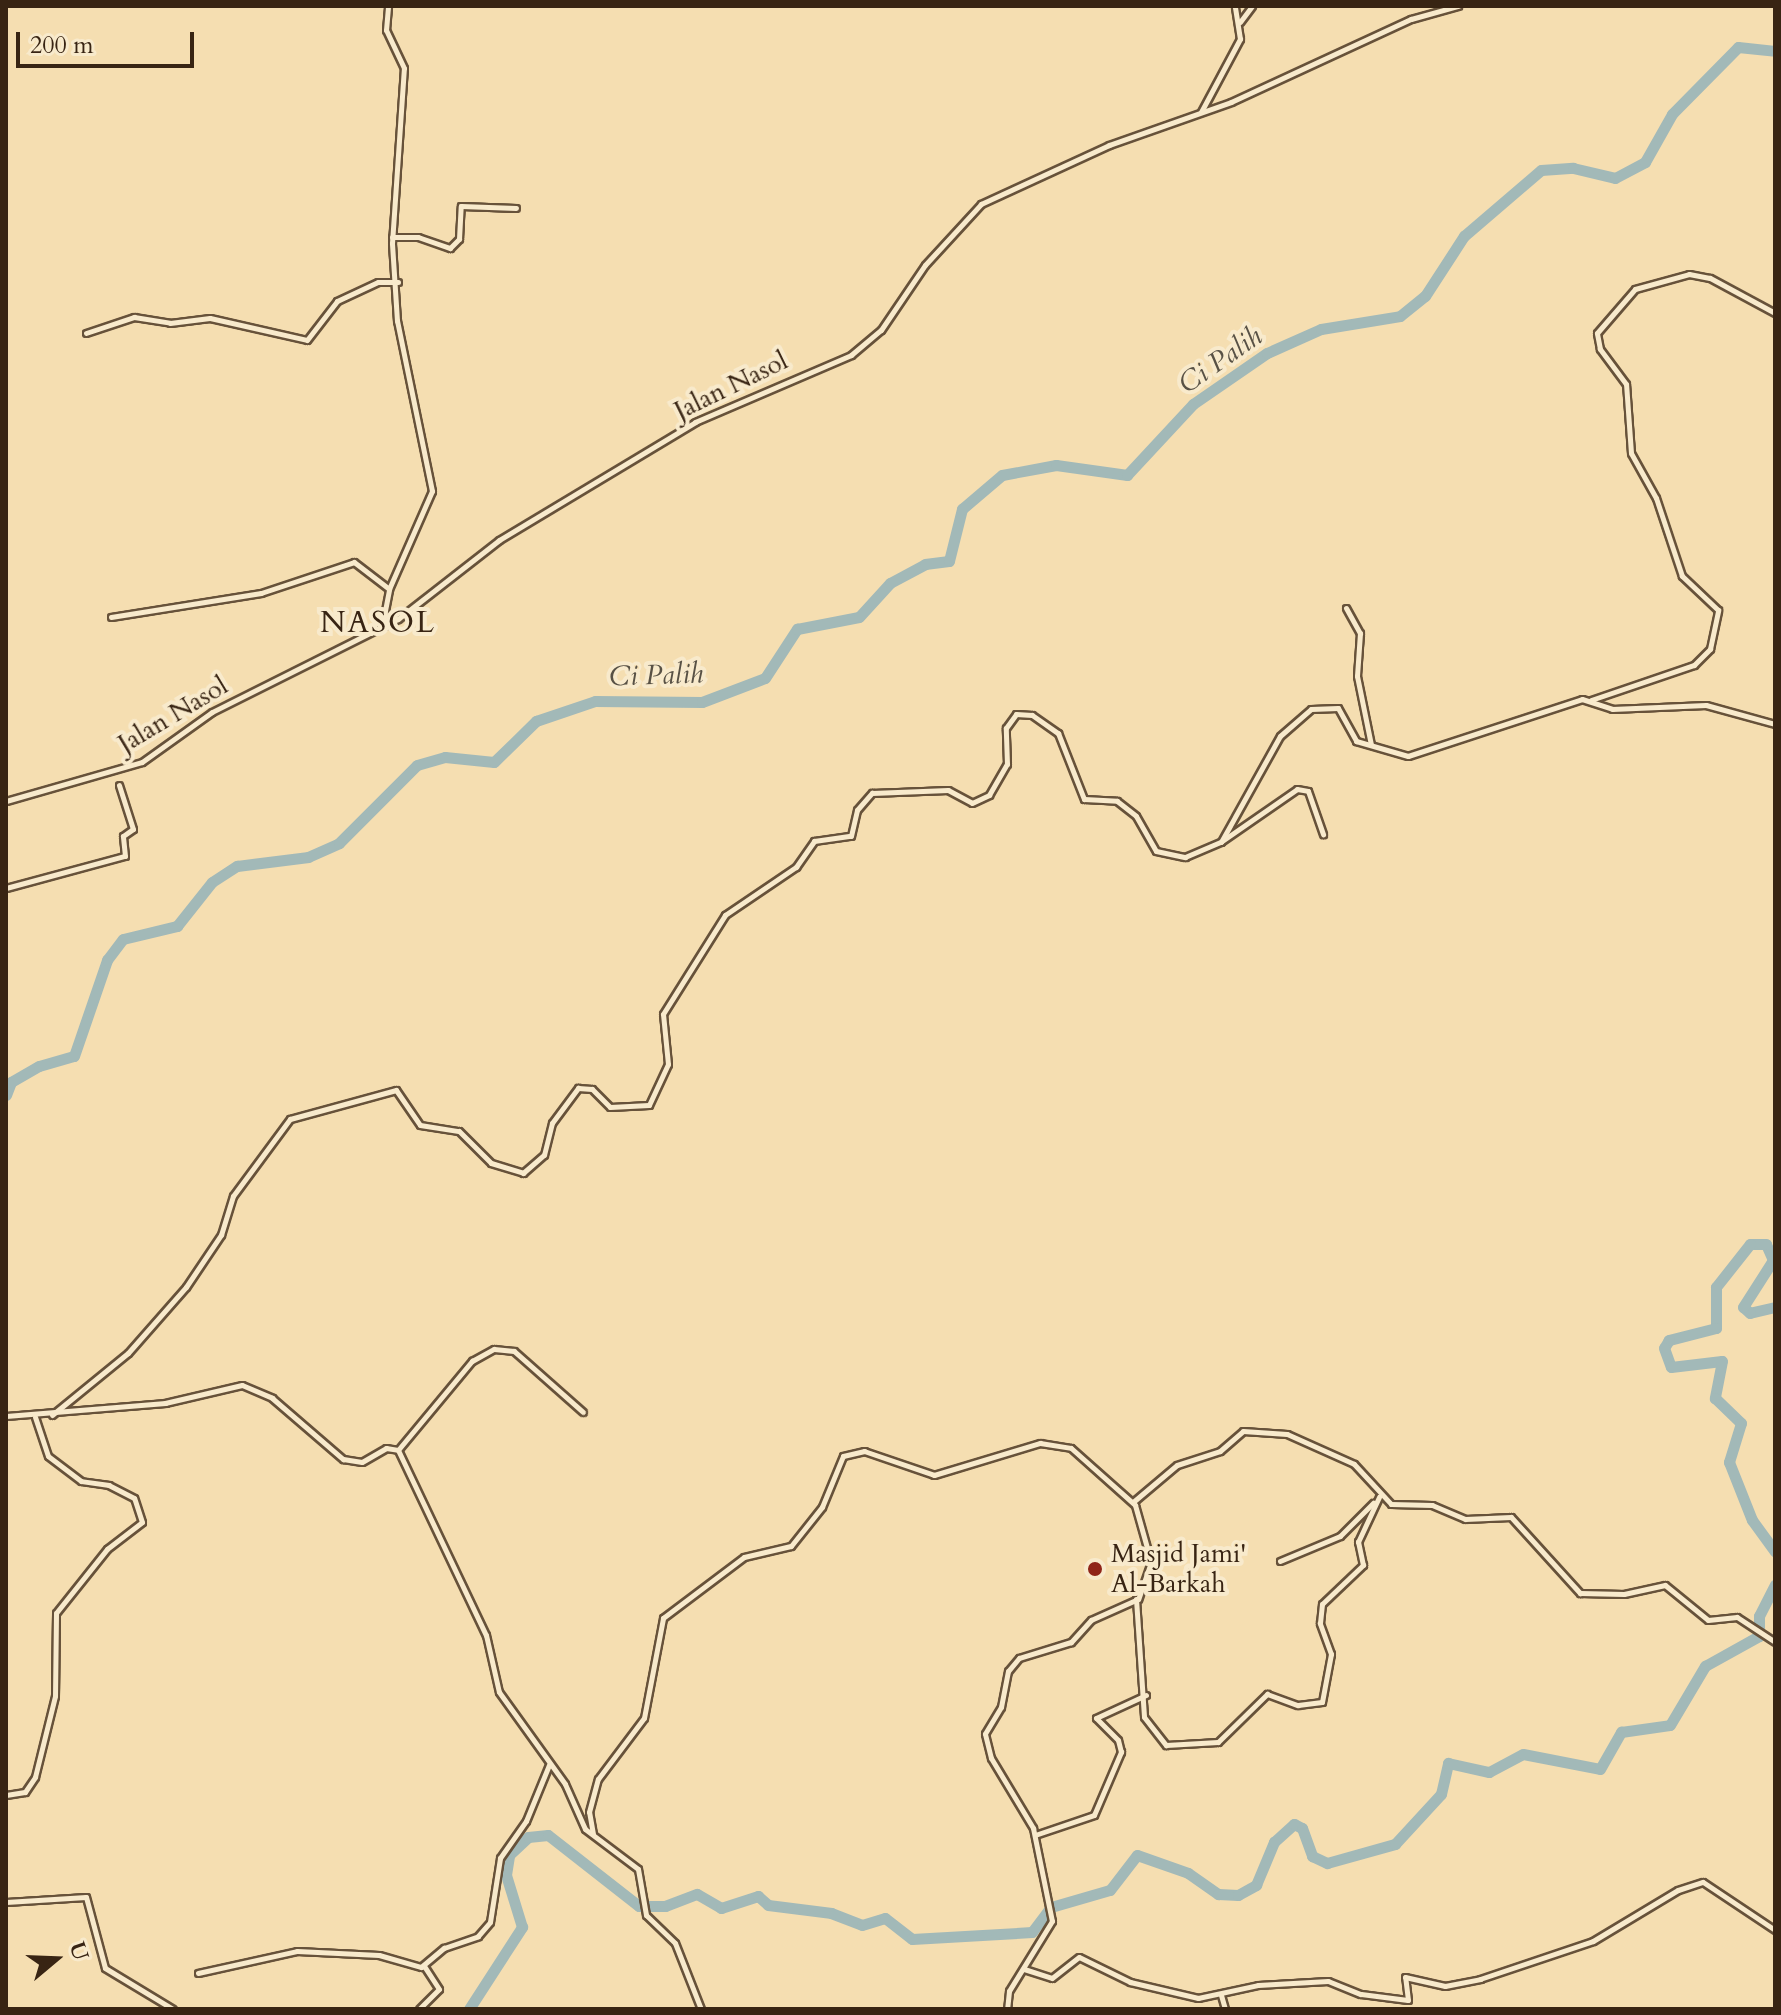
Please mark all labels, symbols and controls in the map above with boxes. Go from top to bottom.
scale bar [20,16,198,66]
text: 200 m [30,29,94,62]
water label: Ci Palih [1172,319,1268,401]
street label: Jalan Nasol [669,345,793,427]
district label: NASOL [320,605,436,641]
water label: Ci Palih [608,657,704,693]
street label: Jalan Nasol [112,670,234,760]
place label: Masjid Jami' Al-Barkah [1111,1538,1246,1600]
marker: Masjid Jami' Al-Barkah [1086,1560,1104,1578]
north arrow [16,1919,96,1999]
text: U [62,1938,96,1965]

